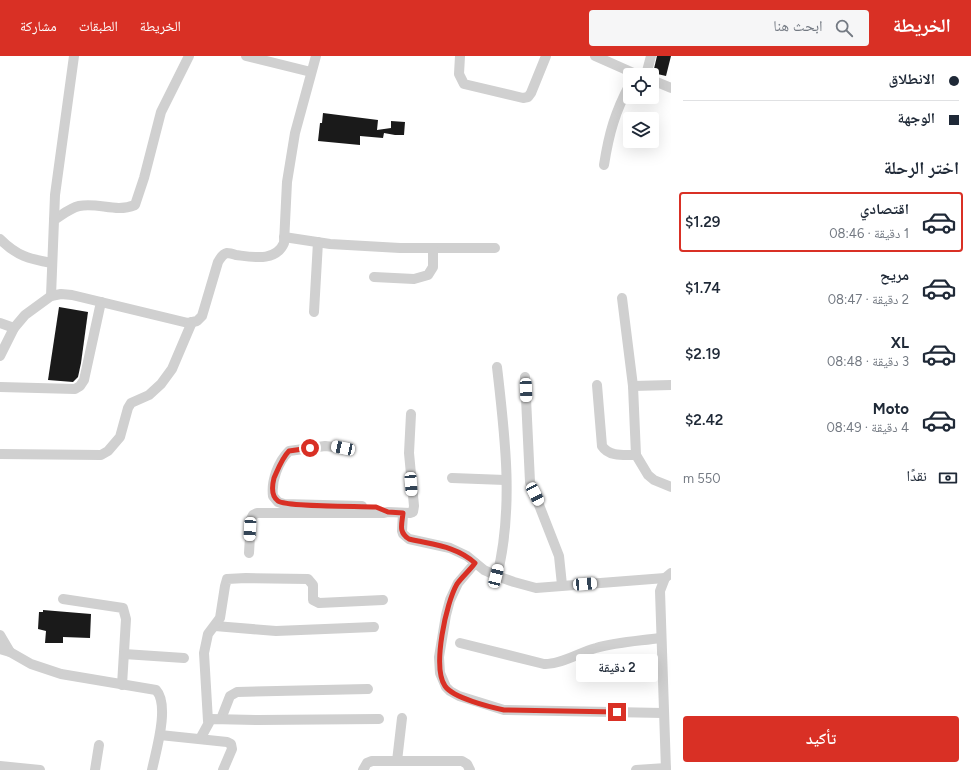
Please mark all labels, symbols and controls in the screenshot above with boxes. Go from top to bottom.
search box [589,10,869,46]
text: الخريطة [893,14,951,37]
text: ابحث هنا [773,17,823,35]
icon: search [833,17,855,39]
text: مشاركة [20,18,57,35]
text: الطبقات [79,18,118,35]
text: الخريطة [140,18,181,35]
map controls [623,68,659,148]
button: locate [623,68,659,104]
text: الانطلاق [889,70,935,88]
text: الوجهة [897,109,935,127]
button: layers [623,112,659,148]
text: اختر الرحلة [884,157,959,179]
text: اقتصادي [860,200,909,218]
icon: car [921,204,957,240]
text: $1.29 [685,213,720,231]
text: 1 دقيقة · 08:46 [829,226,909,241]
text: مريح [880,266,909,284]
icon: car [921,270,957,306]
text: $1.74 [685,279,721,297]
text: 2 دقيقة · 08:47 [828,292,909,307]
text: XL [891,334,909,352]
icon: car [921,336,957,372]
text: $2.19 [685,345,720,363]
text: 3 دقيقة · 08:48 [827,354,909,369]
car [520,378,532,402]
text: Moto [873,400,909,418]
icon: car [921,402,957,438]
text: $2.42 [685,411,723,429]
text: 4 دقيقة · 08:49 [827,420,909,435]
route start [301,439,319,457]
car [330,440,356,456]
text: نقدًا [906,467,927,485]
icon: cash [937,467,959,489]
text: 550 m [683,471,721,486]
car [404,472,418,496]
car [524,481,546,507]
car [243,517,257,541]
car [487,563,505,589]
car [573,577,597,591]
callout: 2 دقيقة [576,654,658,682]
text: 2 دقيقة [598,660,636,675]
route end [608,703,626,721]
button: تأكيد [683,716,959,762]

